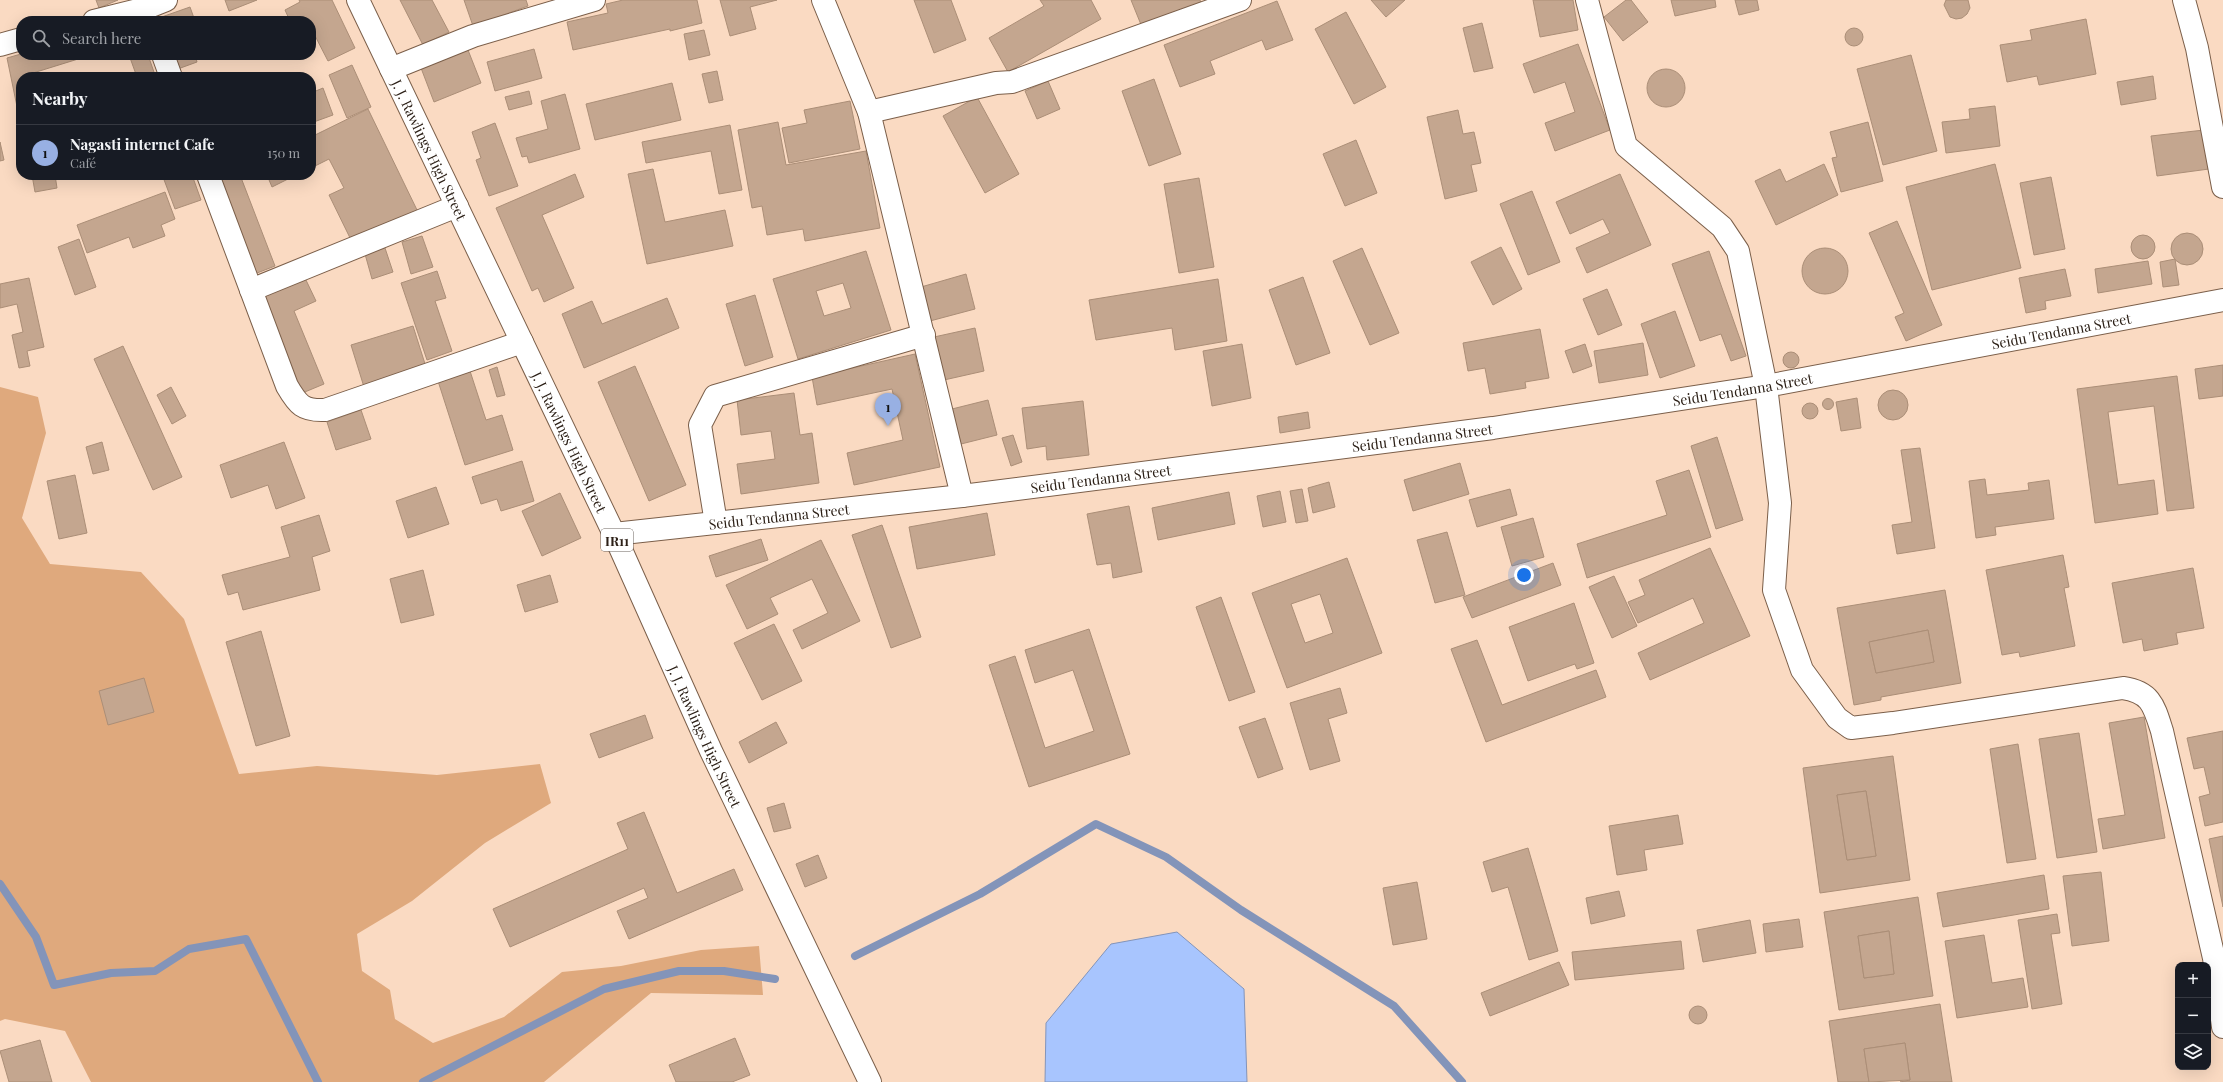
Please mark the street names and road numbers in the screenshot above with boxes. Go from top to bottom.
street label: J. J. Rawlings High Street [387,75,472,224]
street label: Seidu Tendanna Street [1990,308,2134,353]
street label: J. J. Rawlings High Street [528,367,612,516]
street label: Seidu Tendanna Street [1671,368,1815,410]
street label: Seidu Tendanna Street [1351,419,1495,455]
street label: Seidu Tendanna Street [1029,460,1173,497]
street label: Seidu Tendanna Street [708,499,851,533]
road number: IR11 [601,529,633,551]
street label: J. J. Rawlings High Street [664,661,746,811]

